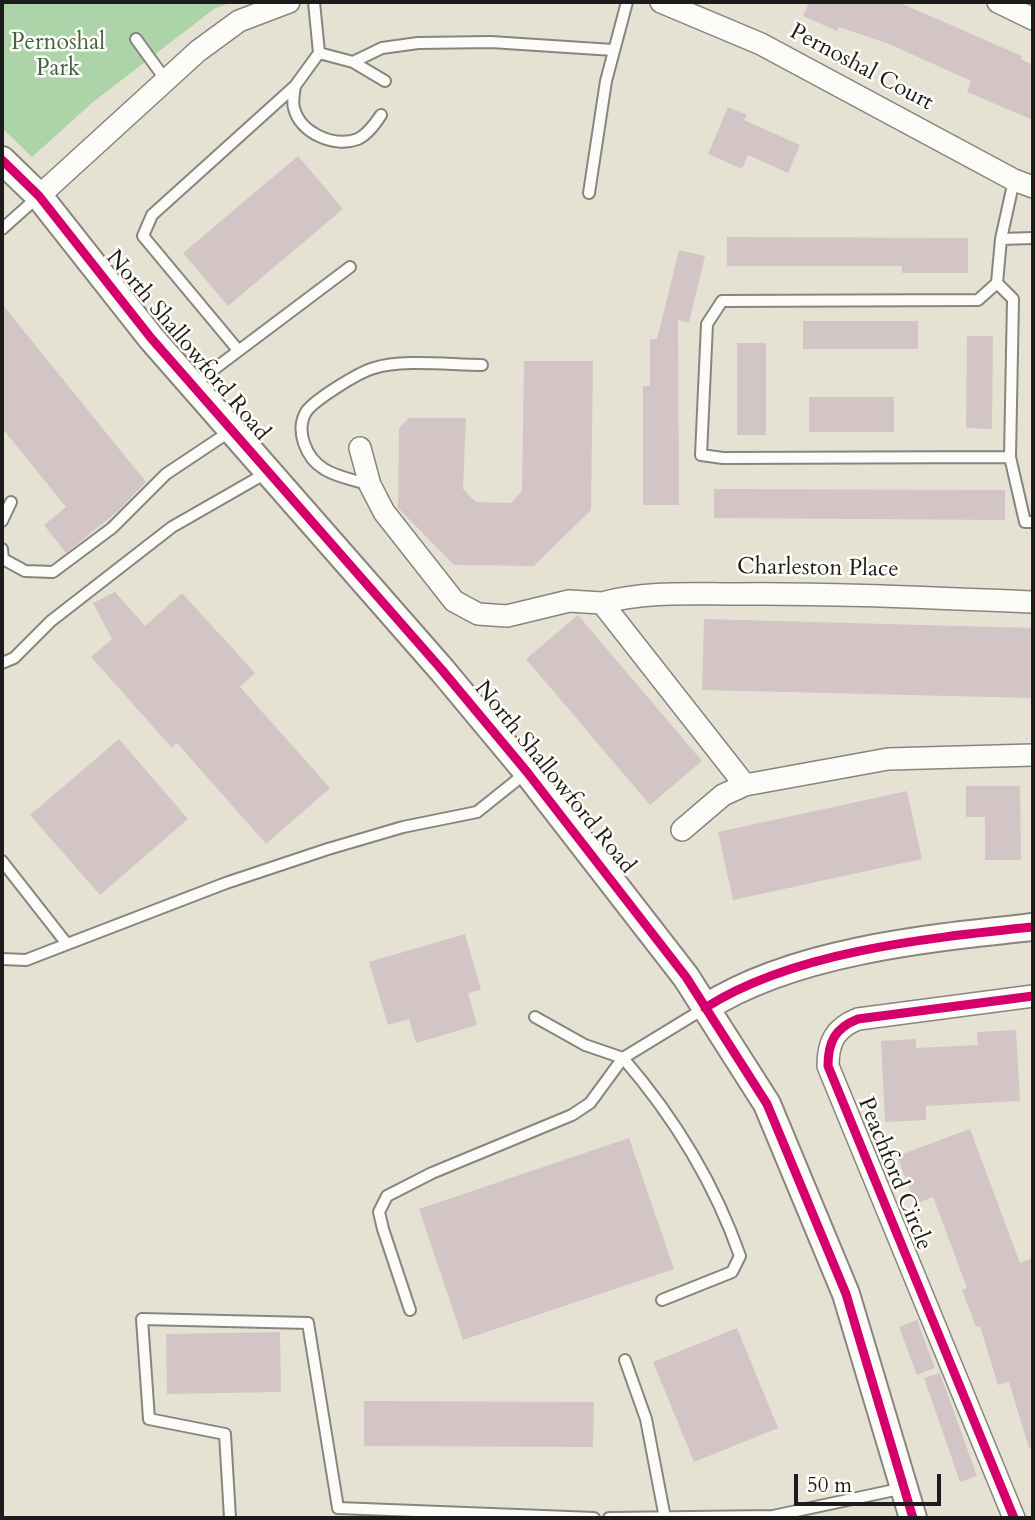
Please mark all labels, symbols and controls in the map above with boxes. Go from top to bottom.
street label: Pernoshal Court [785,19,937,117]
park label: Pernoshal Park [11,30,105,84]
street label: North Shallowford Road [99,245,275,447]
street label: Charleston Place [737,554,899,584]
street label: North Shallowford Road [468,676,640,880]
street label: Peachford Circle [851,1093,937,1255]
scale bar [797,1460,944,1504]
text: 50 m [807,1471,852,1500]

